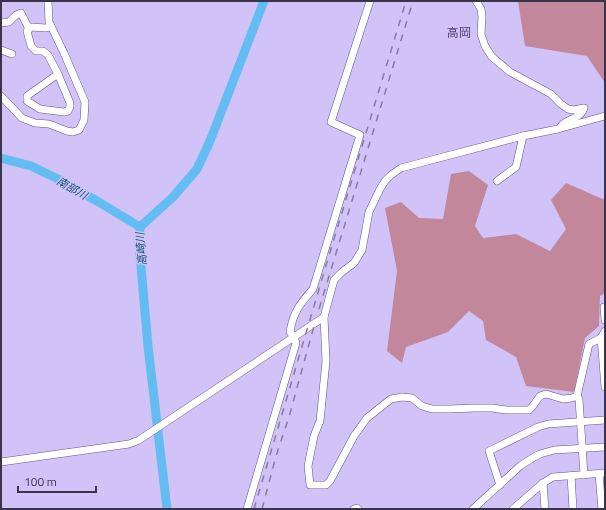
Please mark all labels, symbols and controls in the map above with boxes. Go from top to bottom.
district label: 高岡 [447,23,471,42]
water label: 南部川 [54,173,91,204]
water label: 高崎川 [132,231,150,266]
scale bar [18,468,96,494]
text: 100 m [24,472,57,491]

